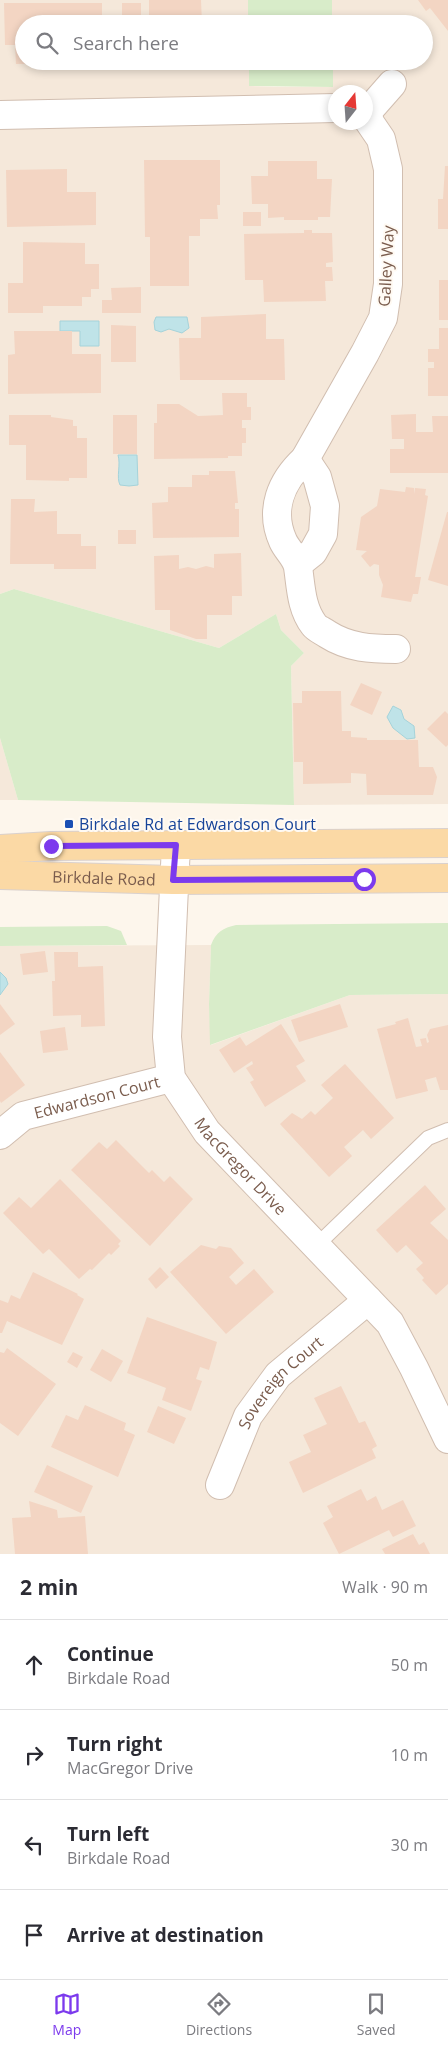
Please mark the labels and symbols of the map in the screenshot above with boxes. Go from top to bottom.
north arrow [328,85,373,130]
street label: Galley Way [373,224,399,307]
place label: Birkdale Rd at Edwardson Court [79,813,316,835]
marker: Birkdale Rd at Edwardson Court [63,818,75,830]
route end [40,835,63,858]
street label: Birkdale Road [52,866,156,890]
route start [353,868,376,891]
street label: Edwardson Court [31,1070,162,1124]
street label: MacGregor Drive [189,1113,292,1220]
street label: Sovereign Court [233,1331,328,1432]

